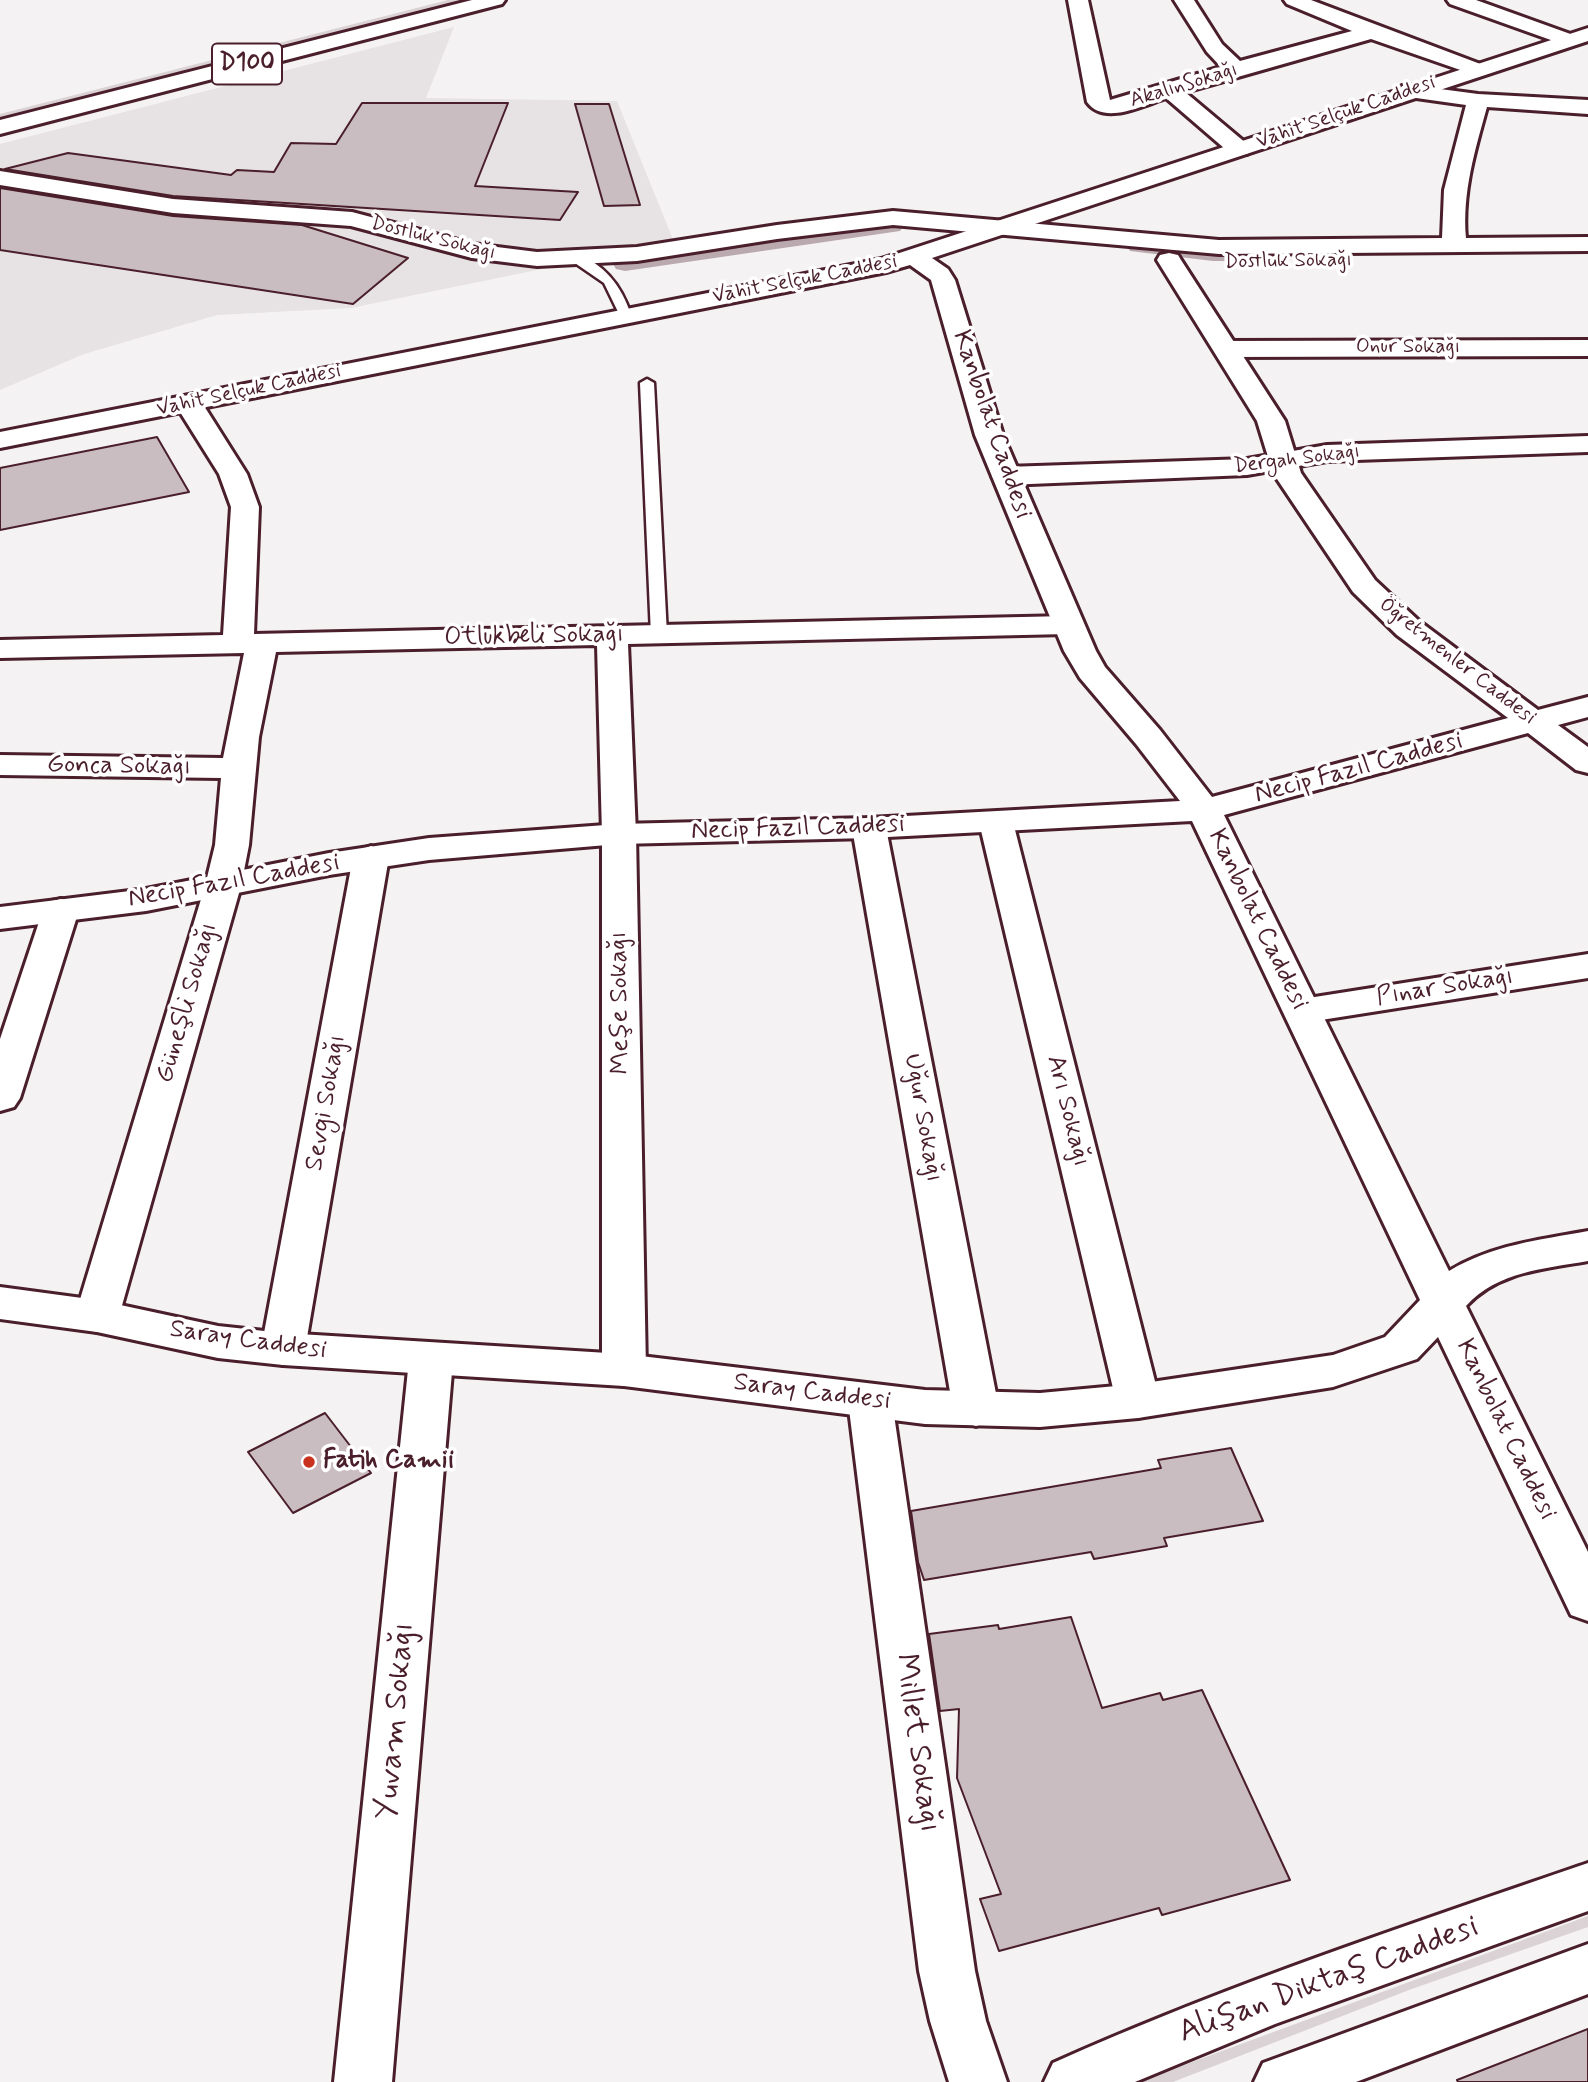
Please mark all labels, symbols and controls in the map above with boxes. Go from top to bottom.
road number: D100 [212,43,282,84]
street label: AkalınSokağı [1127,58,1241,114]
street label: Vahit Selçuk Caddesi [1253,71,1439,155]
street label: Dostluk Sokağı [368,211,498,267]
street label: Dostluk Sokağı [1224,248,1352,276]
street label: Vahit Selçuk Caddesi [710,250,900,310]
street label: Kanbolat Caddesi [944,327,1038,523]
street label: Onur Sokağı [1356,335,1460,361]
street label: Vahit Selçuk Caddesi [155,359,343,423]
street label: Dergah Sokağı [1233,440,1361,480]
street label: Öğretmenler Caddesi [1374,593,1540,731]
street label: Otlukbeli Sokağı [444,620,624,654]
street label: Necip Fazıl Caddesi [1252,726,1466,812]
street label: Gonca Sokağı [47,750,191,784]
street label: Necip Fazıl Caddesi [691,810,905,848]
street label: Kanbolat Caddesi [1200,825,1314,1015]
street label: Necip Fazıl Caddesi [126,848,342,916]
street label: Güneşli Sokağı [150,919,226,1087]
street label: Meşe Sokağı [604,931,638,1075]
street label: Pınar Sokağı [1374,962,1516,1014]
street label: Sevgi Sokağı [300,1033,354,1173]
street label: Uğur Sokağı [895,1051,949,1185]
street label: Arı Sokağı [1038,1052,1096,1170]
street label: Saray Caddesi [168,1315,328,1367]
street label: Kanbolat Caddesi [1448,1335,1562,1525]
street label: Saray Caddesi [732,1368,892,1418]
place label: Fatih Camii [323,1446,454,1478]
marker: Fatih Camii [301,1454,317,1470]
street label: Yuvam Sokağı [369,1621,425,1821]
street label: Millet Sokağı [884,1651,948,1835]
street label: Alişan Diktaş Caddesi [1174,1909,1484,2053]

